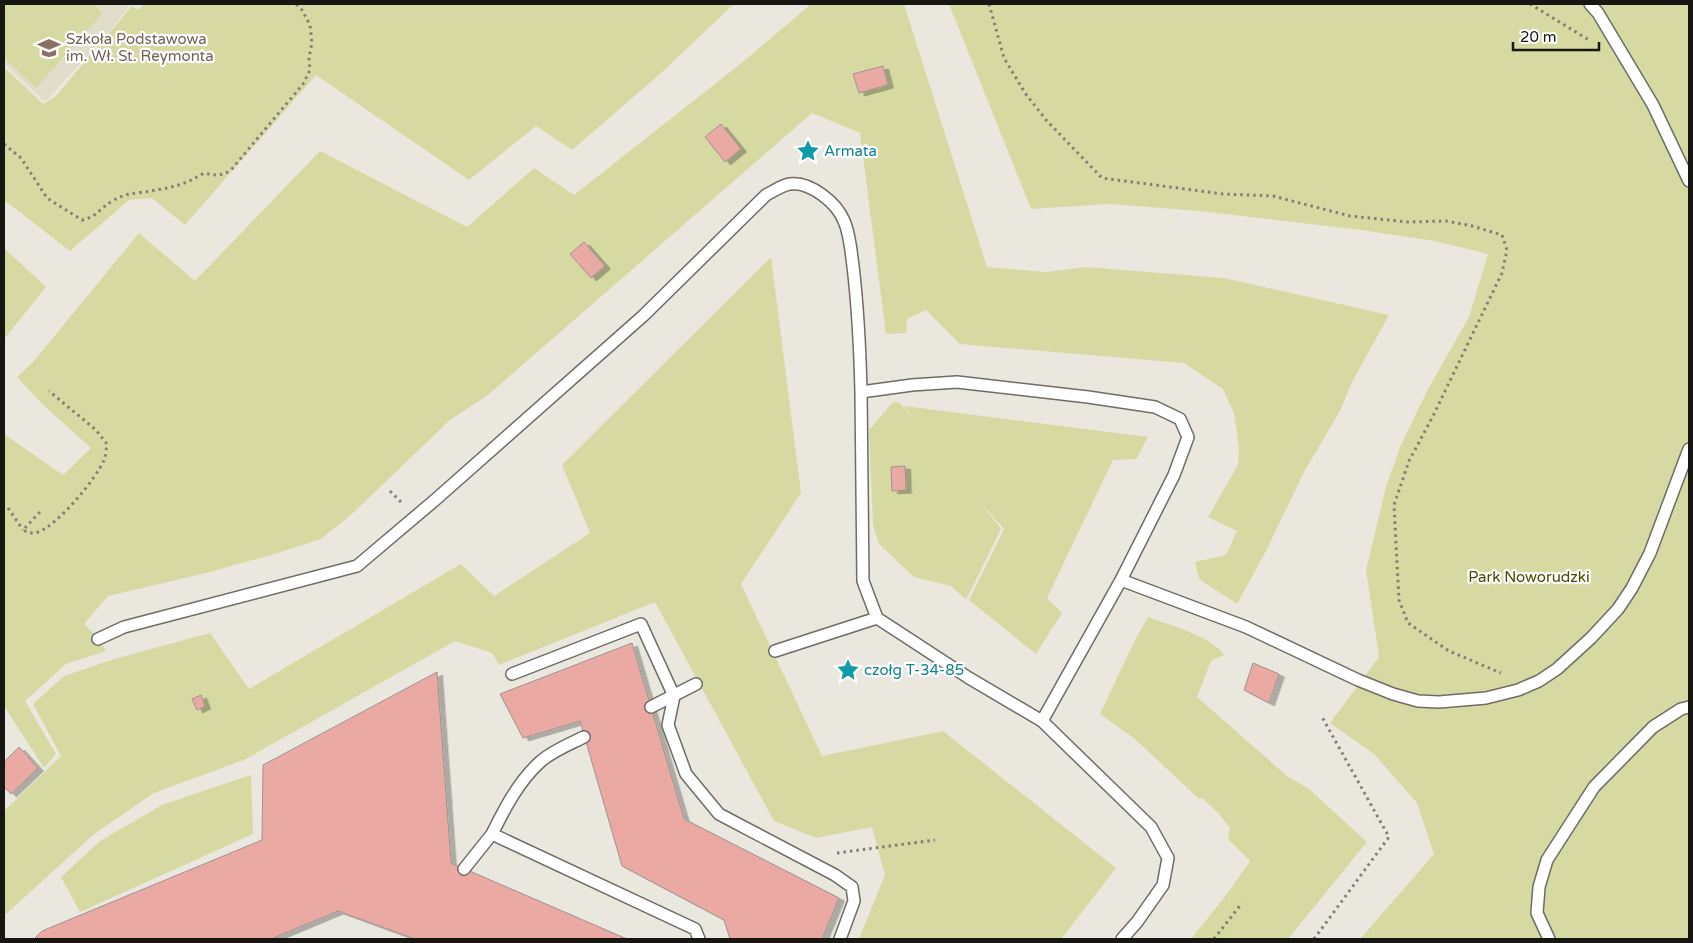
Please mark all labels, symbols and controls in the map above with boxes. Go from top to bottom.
scale bar [1513,20,1599,52]
text: 20 m [1520,28,1557,46]
place label: Szkoła Podstawowa im. Wł. St. Reymonta [66,30,214,65]
school or university icon: Szkoła Podstawowa im. Wł. St. Reymonta [36,35,62,61]
place icon: Armata [795,138,821,164]
place label: Armata [824,142,877,160]
park label: Park Noworudzki [1468,568,1590,586]
place icon: czołg T-34-85 [835,657,861,683]
place label: czołg T-34-85 [864,661,964,679]

